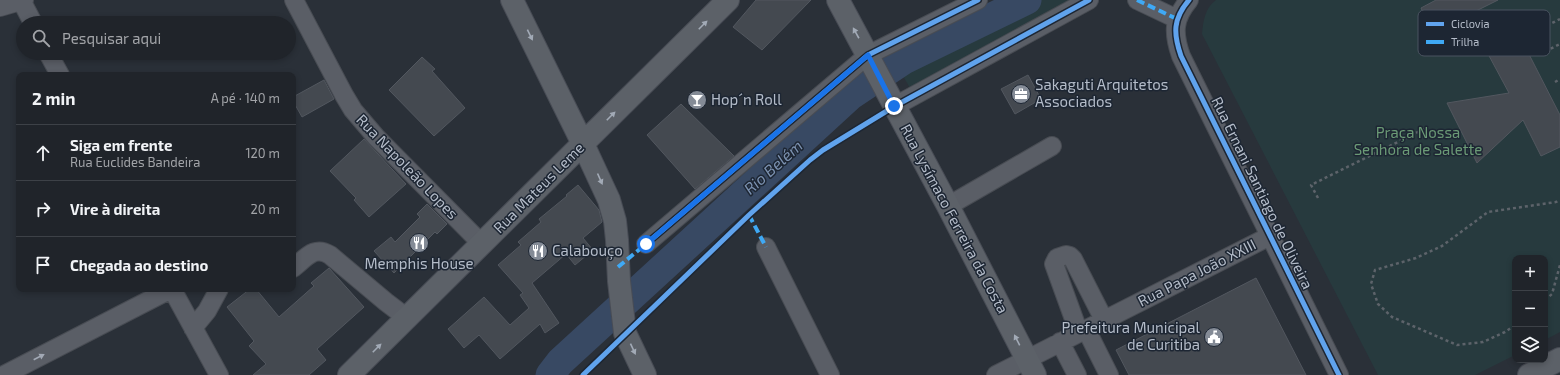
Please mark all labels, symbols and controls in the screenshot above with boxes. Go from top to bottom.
legend [1418,10,1550,56]
search box [16,16,296,60]
text: Ciclovia [1451,17,1489,30]
one-way arrow [698,20,708,30]
icon: search [30,27,52,49]
one-way arrow [853,27,860,39]
text: Pesquisar aqui [62,29,161,47]
one-way arrow [526,29,533,41]
text: Trilha [1451,35,1479,48]
place label: Sakaguti Arquitetos Associados [1035,75,1169,110]
office icon: Sakaguti Arquitetos Associados [1010,83,1032,105]
text: 2 min [32,88,75,108]
bar icon: Hop´n Roll [686,89,708,111]
text: A pé · 140 m [211,90,280,106]
place label: Hop´n Roll [711,90,782,108]
street label: Rua Ernani Santiago de Oliveira [1208,93,1317,292]
route end [885,97,903,115]
street label: Rua Napoleão Lopes [353,110,462,222]
one-way arrow [606,111,616,121]
street label: Rua Lysímaco Ferreira da Costa [897,121,1013,316]
park label: Praça Nossa Senhora de Salette [1354,123,1482,158]
water label: Rio Belém [740,135,806,198]
text: Siga em frente [70,136,172,154]
street label: Rua Mateus Leme [489,138,587,236]
icon: ahead [32,142,54,164]
text: 120 m [245,145,280,161]
text: Rua Euclides Bandeira [70,154,200,170]
one-way arrow [597,174,603,185]
icon: right [32,198,54,220]
text: Vire à direita [70,200,160,218]
text: 20 m [251,201,280,217]
restaurant icon: Memphis House [408,232,430,254]
route start [637,235,655,253]
street label: Rua Papa João XXIII [1134,235,1259,310]
restaurant icon: Calabouço [527,240,549,262]
place label: Calabouço [552,241,623,260]
icon: arrive [32,254,54,276]
place label: Memphis House [364,254,474,272]
map controls [1512,255,1548,363]
button: + [1512,255,1548,291]
text: Chegada ao destino [70,256,208,274]
button: − [1512,291,1548,327]
place label: Prefeitura Municipal de Curitiba [1061,318,1201,353]
public building icon: Prefeitura Municipal de Curitiba [1203,326,1225,348]
button: layers [1512,327,1548,363]
one-way arrow [1014,334,1021,346]
one-way arrow [372,343,382,352]
one-way arrow [630,343,636,354]
one-way arrow [33,354,45,360]

